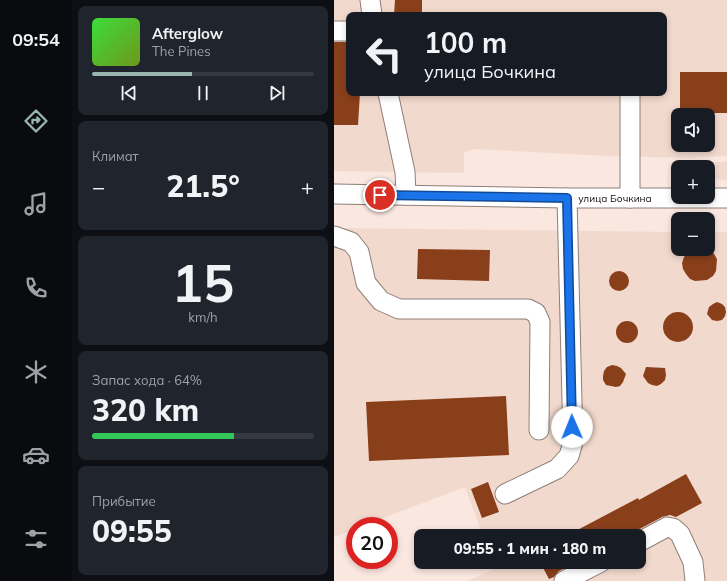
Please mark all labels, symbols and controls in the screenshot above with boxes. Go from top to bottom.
text: Afterglow [152,24,223,43]
text: 100 m [424,25,507,60]
text: 09:54 [12,28,60,51]
icon: left [358,28,410,80]
text: The Pines [152,43,211,59]
text: улица Бочкина [424,60,556,83]
icon: previous [118,82,140,104]
icon: pause [192,82,214,104]
icon: next [266,82,288,104]
icon: directions [22,107,50,135]
map controls [671,108,715,256]
button: sound [671,108,715,152]
text: Климат [92,148,139,164]
button: + [671,160,715,204]
text: 21.5° [166,167,240,205]
text: − [92,173,105,201]
text: + [301,173,314,201]
pin [363,178,397,212]
icon: arrive [369,184,391,206]
icon: music [22,190,50,218]
street label: улица Бочкина [578,192,652,205]
button: − [671,212,715,256]
text: 15 [172,250,234,315]
icon: phone [22,274,50,302]
text: km/h [188,309,218,325]
icon: climate [22,358,50,386]
text: Запас хода · 64% [92,372,202,388]
text: 320 km [92,391,199,429]
position arrow [551,406,593,448]
icon: car [22,441,50,469]
text: Прибытие [92,493,156,509]
text: 09:55 [92,512,172,550]
speed limit sign: 20 [346,517,398,569]
icon: filters [22,525,50,553]
text: 09:55 · 1 мин · 180 m [454,539,606,558]

